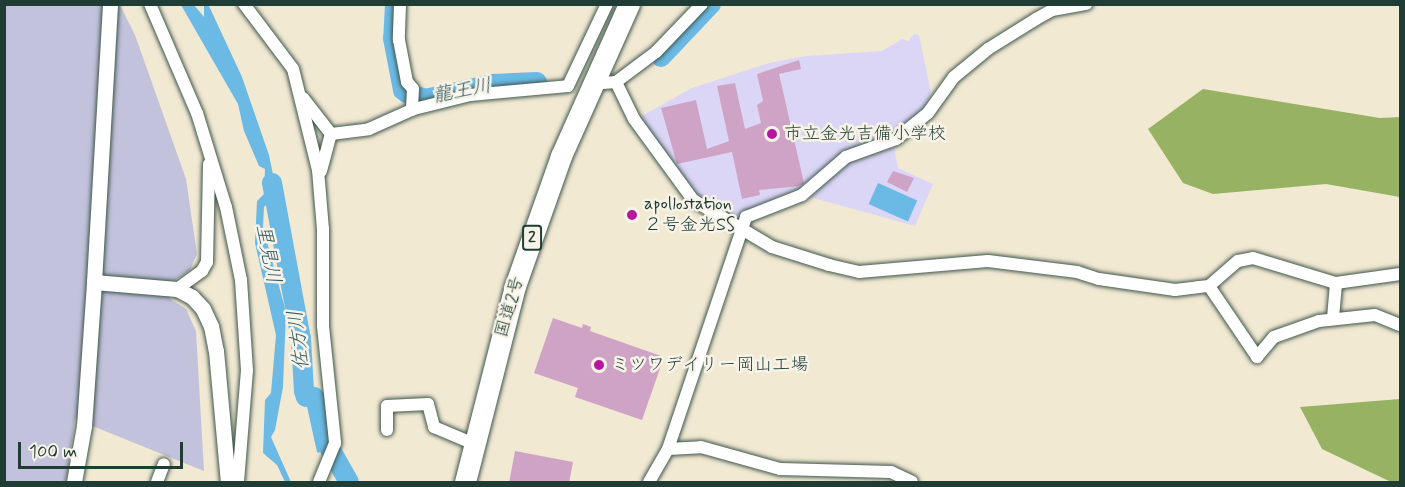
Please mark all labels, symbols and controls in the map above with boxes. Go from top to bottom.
water label: 龍王川 [430,73,494,109]
place label: 市立金光吉備小学校 [784,123,946,145]
marker: 市立金光吉備小学校 [765,127,779,141]
place label: apollostation ２号金光SS [644,194,735,236]
marker: apollostation ２号金光SS [625,208,639,222]
water label: 里見川 [250,222,286,286]
road number: 2 [522,225,542,251]
street label: 国道2号 [491,274,529,340]
water label: 佐方川 [283,309,315,371]
place label: ミツワデイリー岡山工場 [611,354,809,376]
marker: ミツワデイリー岡山工場 [592,358,606,372]
scale bar [21,430,186,468]
text: 100 m [29,440,77,464]

